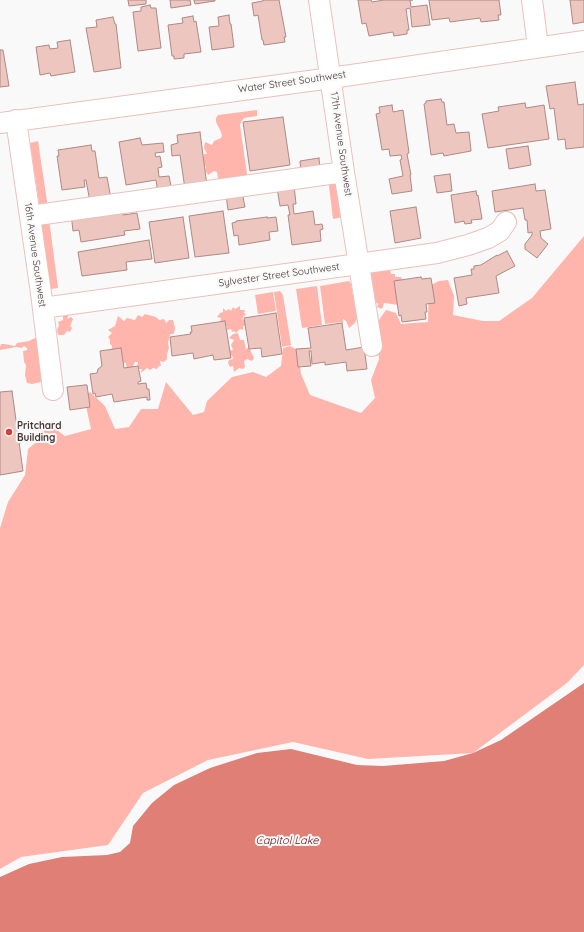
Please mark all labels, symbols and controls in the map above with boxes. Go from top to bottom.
street label: Water Street Southwest [237,68,347,96]
street label: 17th Avenue Southwest [328,91,354,197]
street label: 16th Avenue Southwest [22,202,48,308]
street label: Sylvester Street Southwest [218,261,340,289]
place label: Pritchard Building [17,420,62,444]
marker: Pritchard Building [4,427,14,437]
water label: Capitol Lake [255,834,319,848]

